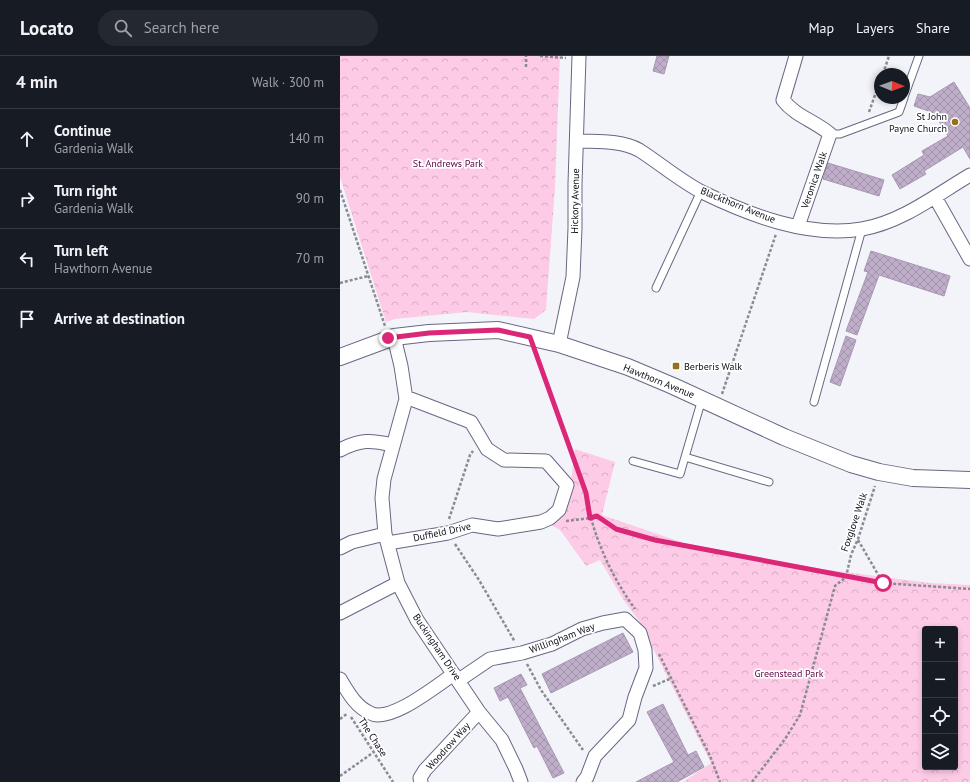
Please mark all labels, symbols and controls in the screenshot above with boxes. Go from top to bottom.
search box [98,10,378,46]
text: Locato [20,16,74,40]
icon: search [112,17,134,39]
text: Search here [144,18,219,37]
text: Map [808,19,834,37]
text: Layers [856,19,894,37]
text: Share [916,19,950,37]
north arrow [874,68,910,104]
text: 4 min [16,71,57,93]
text: Walk · 300 m [252,74,324,91]
place label: St John Payne Church [889,110,947,135]
marker: St John Payne Church [950,117,960,127]
text: Continue [54,121,111,140]
icon: ahead [16,128,38,150]
text: 140 m [289,130,324,147]
text: Gardenia Walk [54,140,133,157]
street label: Veronica Walk [798,150,830,211]
park label: St. Andrews Park [413,157,483,170]
street label: Hickory Avenue [568,168,582,234]
text: Turn right [54,181,117,200]
street label: Blackthorn Avenue [699,184,777,226]
icon: right [16,188,38,210]
text: 90 m [296,190,324,207]
text: Gardenia Walk [54,200,133,217]
text: Turn left [54,241,108,260]
icon: left [16,248,38,270]
text: 70 m [296,250,324,267]
text: Hawthorn Avenue [54,260,152,277]
icon: arrive [16,308,38,330]
text: Arrive at destination [54,309,185,328]
route end [379,329,397,347]
place label: Berberis Walk [684,360,742,373]
street label: Hawthorn Avenue [621,361,697,401]
marker: Berberis Walk [671,361,681,371]
street label: Foxglove Walk [838,491,870,553]
street label: Duffield Drive [412,520,472,544]
route start [874,574,892,592]
street label: Buckingham Drive [410,611,464,683]
street label: Willingham Way [528,619,597,656]
map controls [922,626,958,770]
button: + [922,626,958,662]
button: − [922,662,958,698]
park label: Greenstead Park [754,667,824,680]
button: locate [922,698,958,734]
street label: The Chase [356,715,390,759]
street label: Woodrow Way [423,719,473,773]
button: layers [922,734,958,770]

